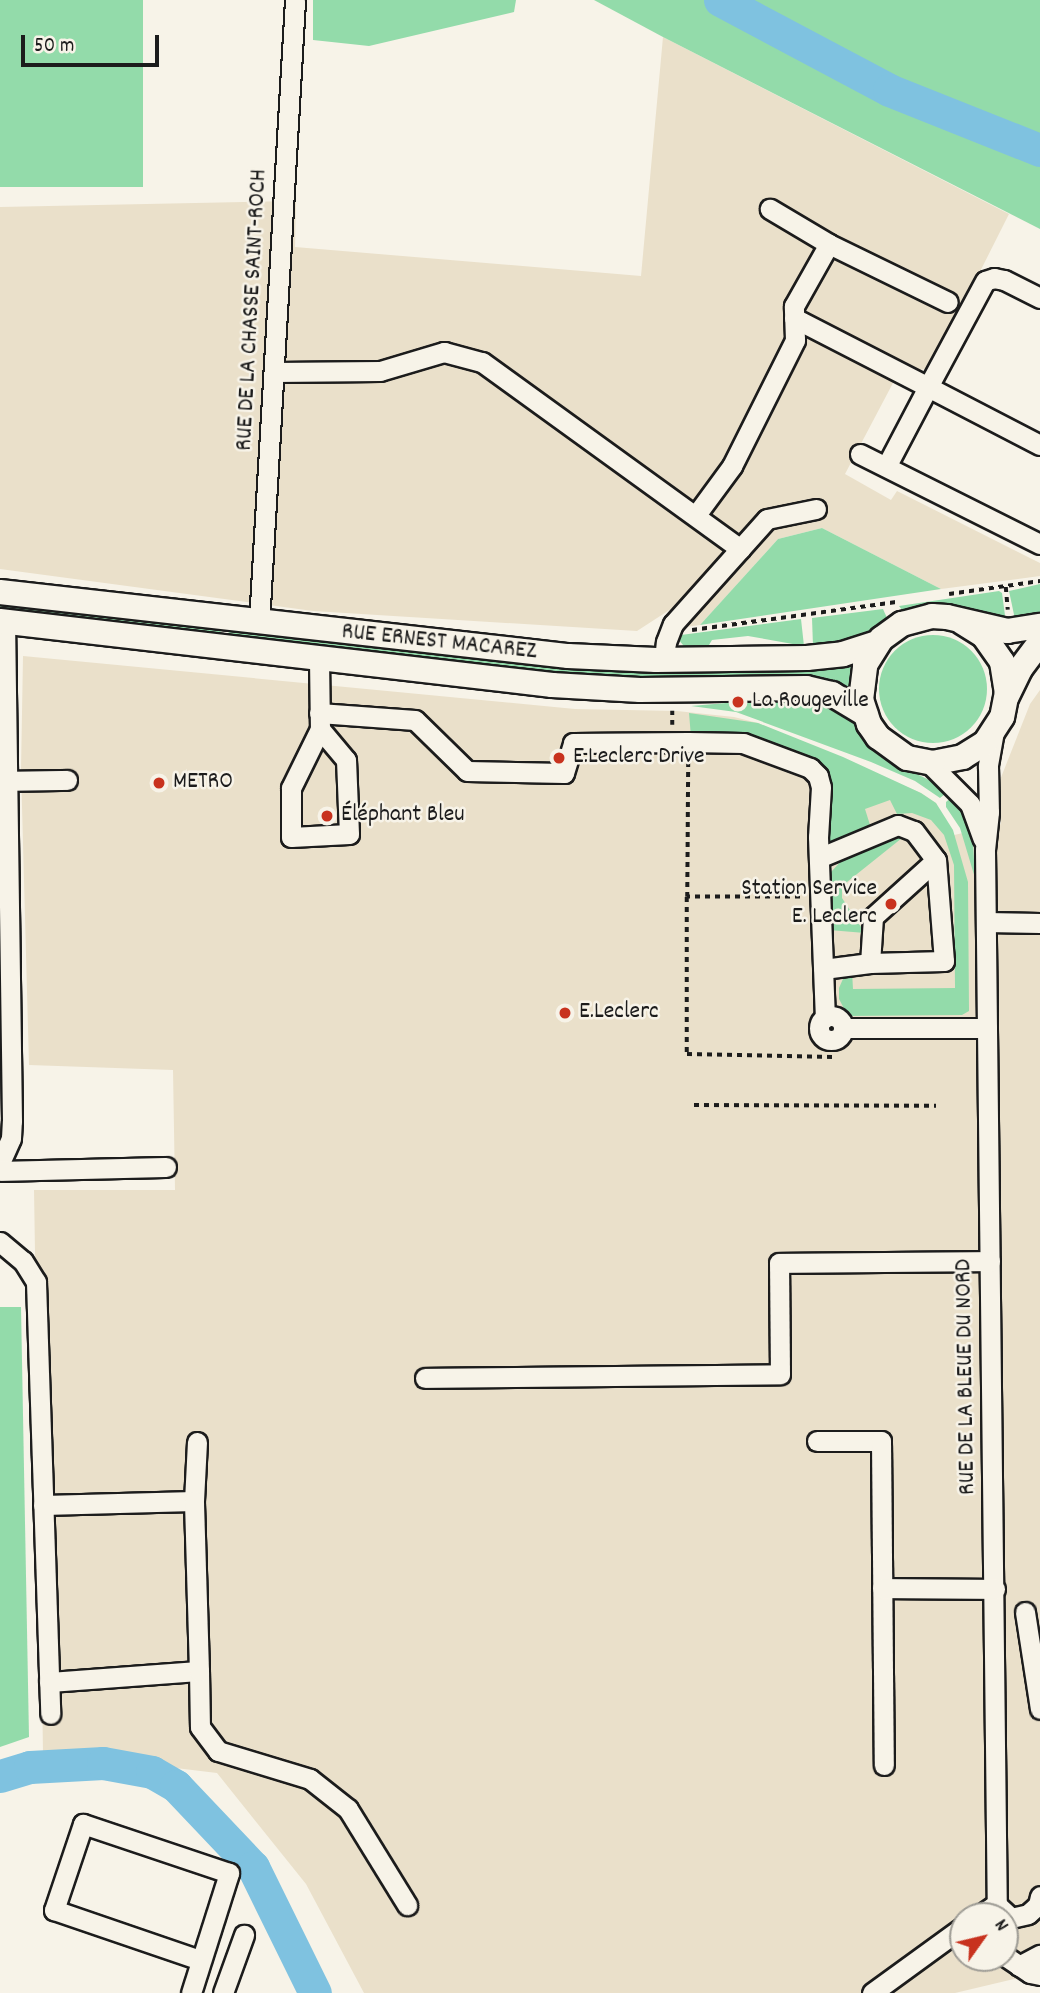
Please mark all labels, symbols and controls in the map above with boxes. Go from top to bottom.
scale bar [24,21,163,65]
text: 50 m [34,32,74,62]
street label: RUE DE LA CHASSE SAINT-ROCH [231,168,275,452]
street label: RUE ERNEST MACAREZ [340,618,538,668]
place label: La Rougeville [752,688,869,716]
marker: La Rougeville [730,694,746,710]
place label: E.Leclerc Drive [573,744,704,772]
marker: E.Leclerc Drive [551,750,567,766]
place label: METRO [173,769,233,797]
marker: METRO [151,775,167,791]
place label: Éléphant Bleu [341,802,465,830]
marker: Éléphant Bleu [319,808,335,824]
place label: Station Service E. Leclerc [741,876,877,932]
marker: Station Service E. Leclerc [883,896,899,912]
place label: E.Leclerc [579,999,659,1027]
marker: E.Leclerc [557,1005,573,1021]
street label: RUE DE LA BLEUE DU NORD [951,1259,983,1495]
north arrow [949,1902,1019,1972]
text: N [986,1915,1014,1938]

